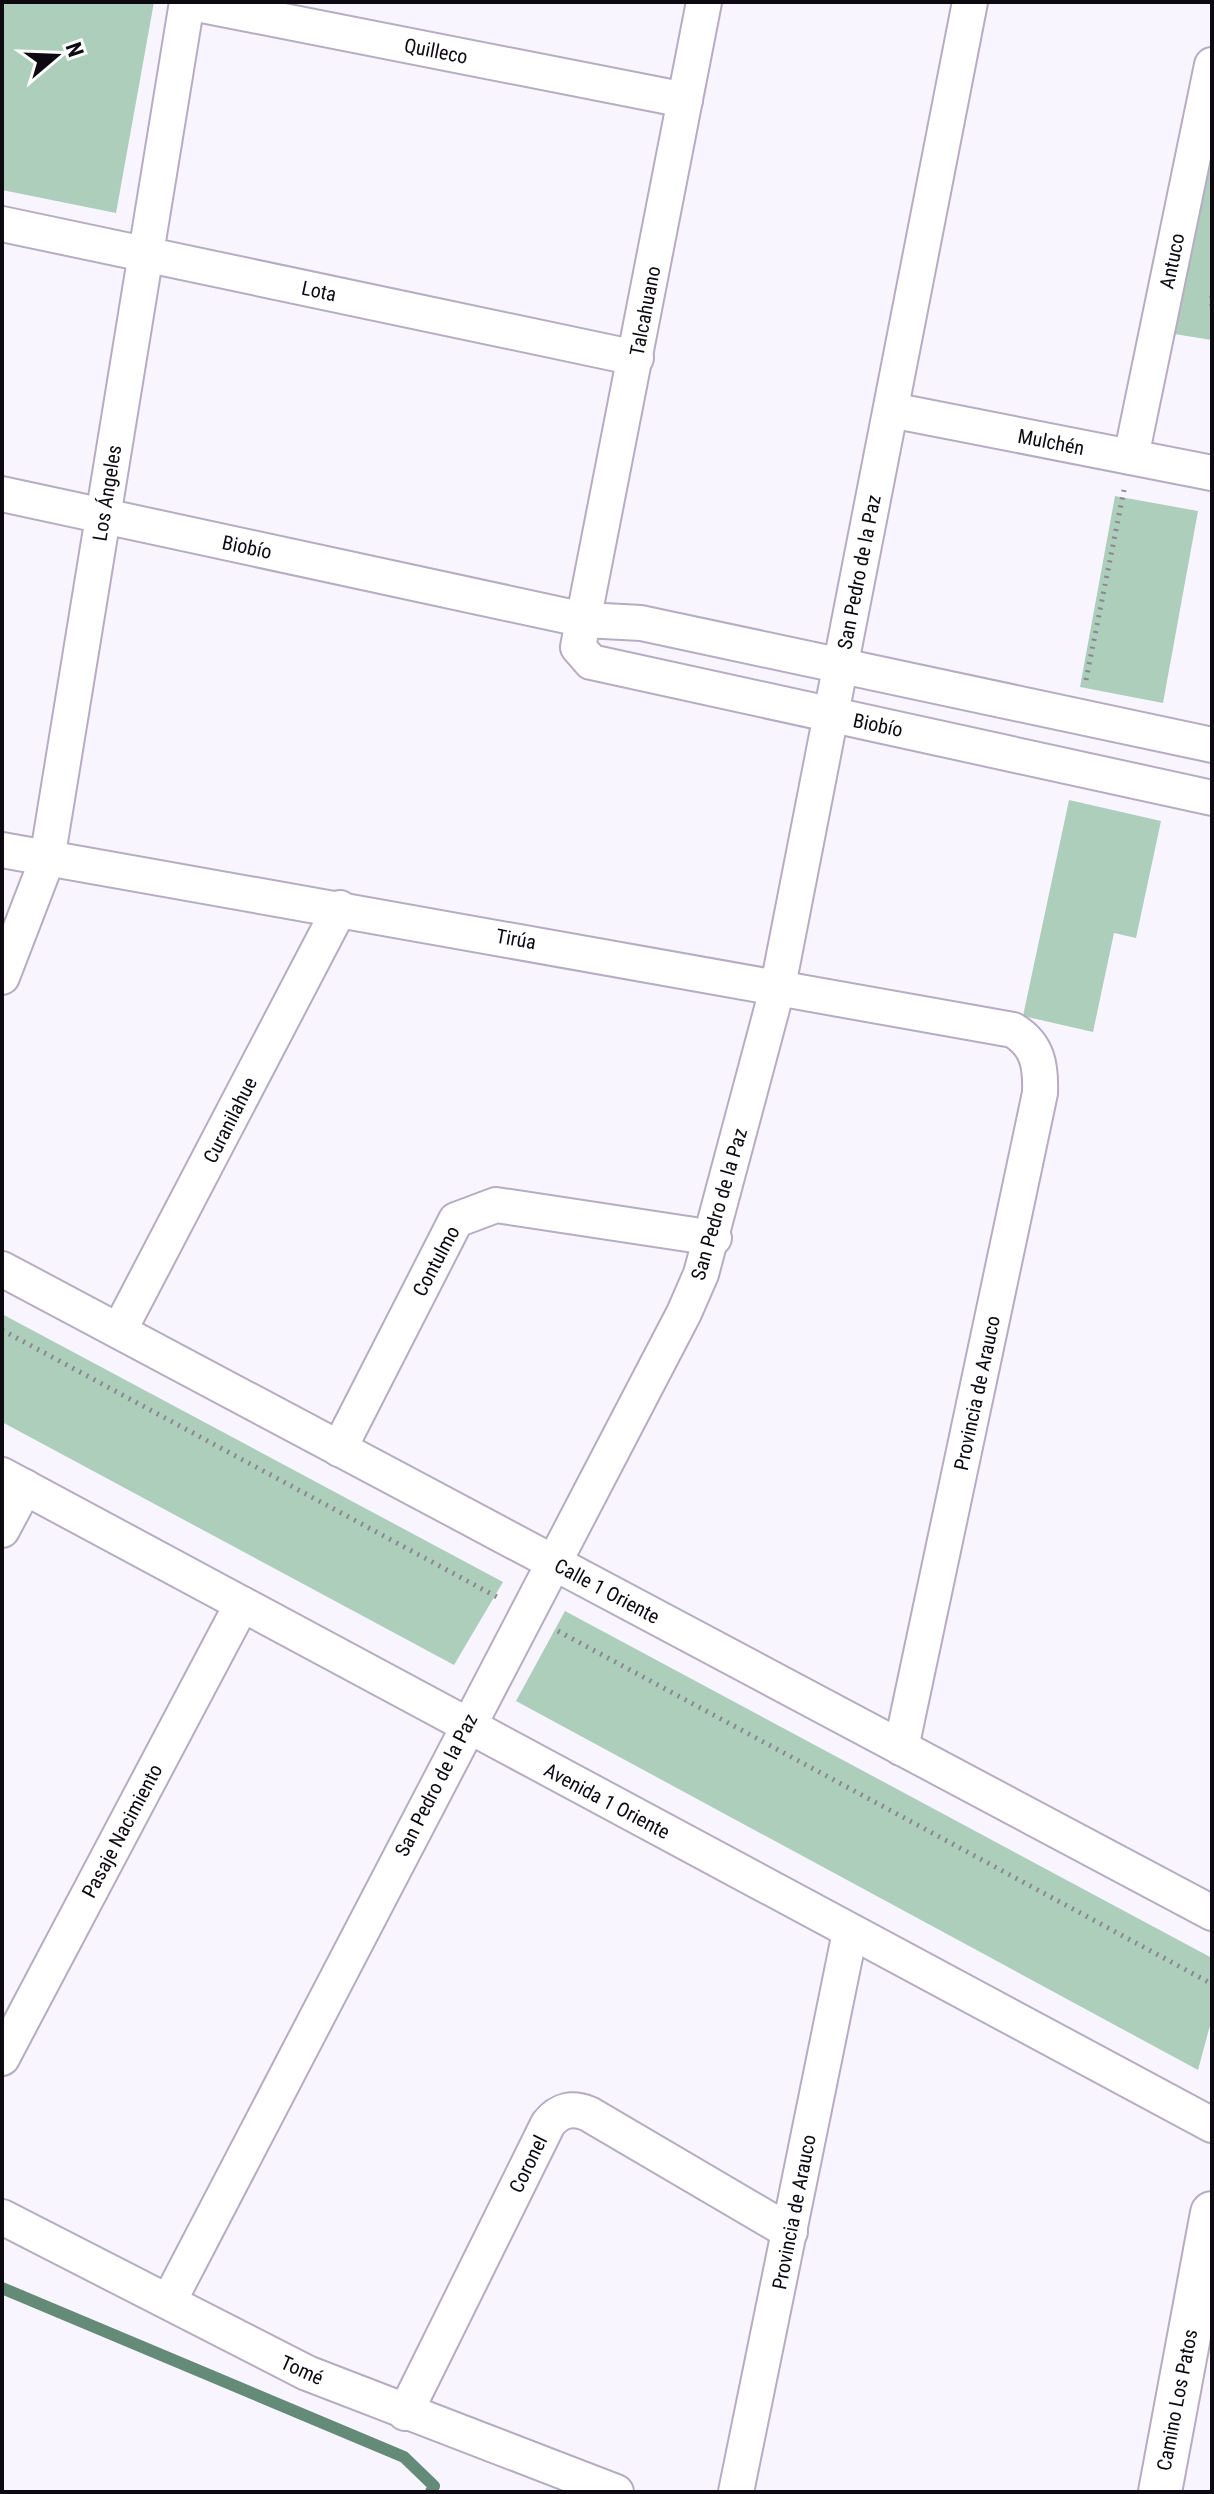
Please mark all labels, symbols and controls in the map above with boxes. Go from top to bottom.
north arrow [16,16,96,96]
street label: Quilleco [402,33,470,69]
text: N [60,39,88,60]
street label: Antuco [1154,231,1190,291]
street label: Talcahuano [625,264,665,358]
street label: Lota [299,276,339,306]
street label: Mulchén [1016,424,1086,460]
street label: Los Ángeles [88,443,126,543]
street label: San Pedro de la Paz [832,493,886,651]
street label: Biobío [220,530,274,564]
street label: Biobío [851,708,905,742]
street label: Tirúa [494,924,538,954]
street label: Curanilahue [198,1073,262,1167]
street label: San Pedro de la Paz [686,1125,752,1283]
street label: Contulmo [407,1222,465,1300]
street label: Provincia de Arauco [949,1314,1005,1472]
street label: Calle 1 Oriente [550,1553,664,1629]
street label: San Pedro de la Paz [390,1710,482,1860]
street label: Avenida 1 Oriente [540,1758,674,1844]
street label: Pasaje Nacimiento [77,1760,167,1902]
street label: Coronel [504,2131,552,2197]
street label: Provincia de Arauco [767,2132,821,2292]
street label: Camino Los Patos [1152,2327,1202,2473]
street label: Tomé [277,2350,327,2390]

